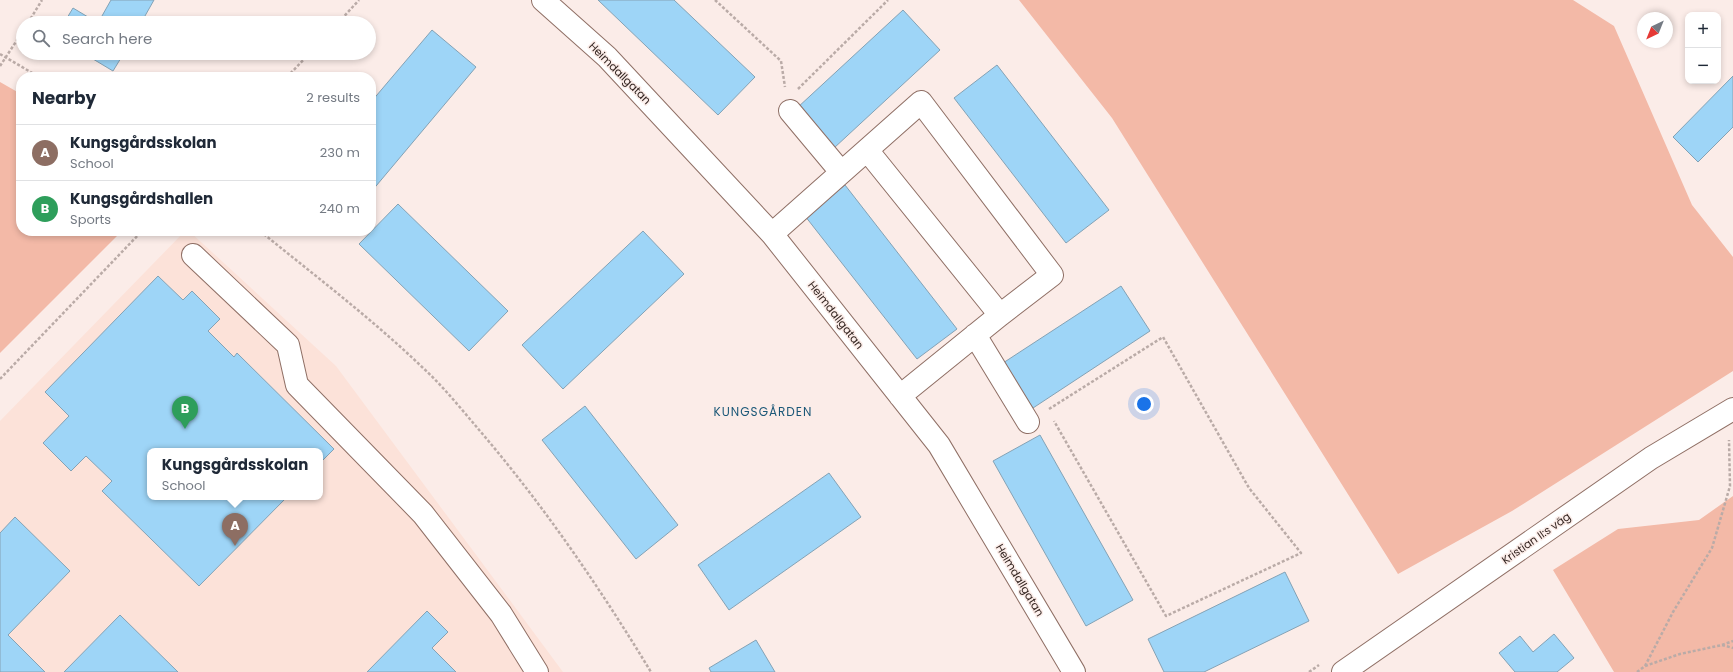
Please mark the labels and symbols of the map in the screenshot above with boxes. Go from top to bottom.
north arrow [1637,12,1673,48]
street label: Heimdallgatan [585,38,655,108]
street label: Heimdallgatan [804,278,868,352]
your location [1134,394,1154,414]
pin: B [172,396,198,429]
district label: KUNGSGÅRDEN [714,403,812,420]
street label: Kristian II:s väg [1498,508,1574,568]
pin: A [222,513,248,546]
street label: Heimdallgatan [992,541,1048,619]

